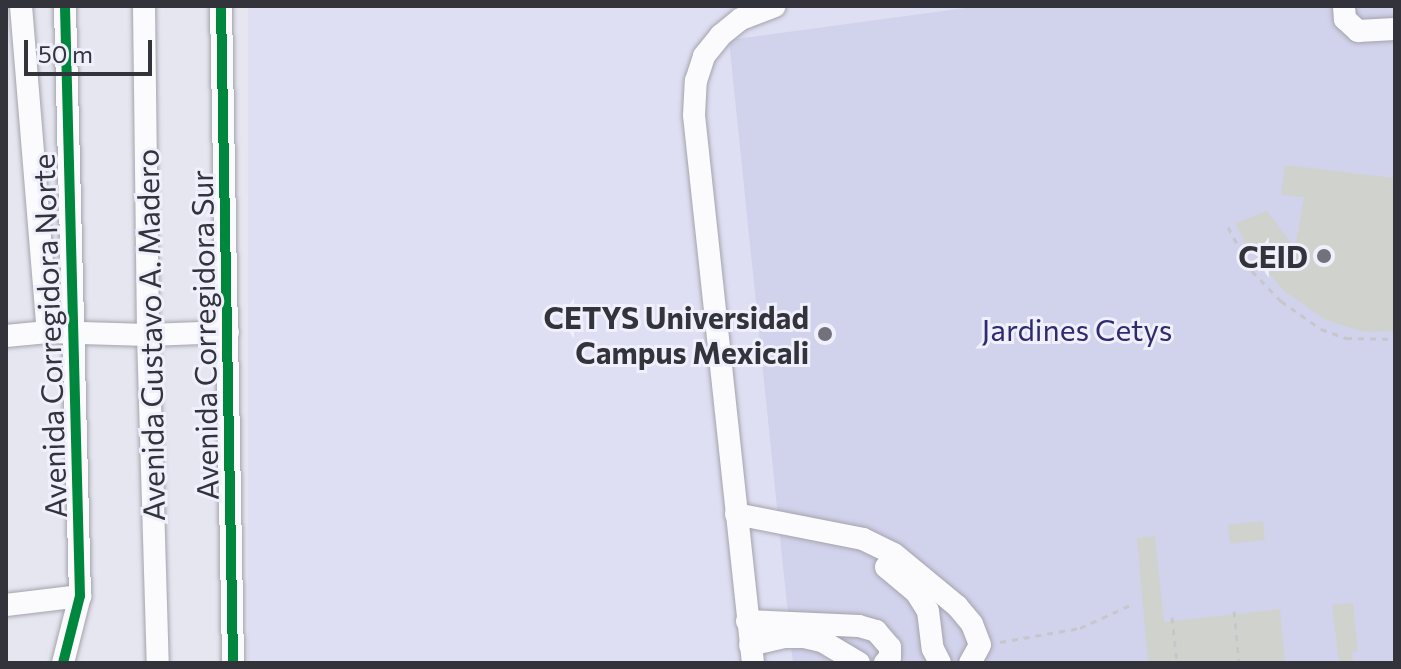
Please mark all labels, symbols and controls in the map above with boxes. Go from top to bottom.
scale bar [28,24,156,74]
text: 50 m [38,39,93,68]
street label: Avenida Gustavo A. Madero [129,148,171,522]
street label: Avenida Corregidora Norte [25,153,73,519]
street label: Avenida Corregidora Sur [183,170,225,500]
place label: CEID [1238,238,1308,274]
marker: CEID [1315,247,1333,265]
place label: CETYS Universidad Campus Mexicali [544,299,809,370]
park label: Jardines Cetys [982,311,1172,347]
marker: CETYS Universidad Campus Mexicali [816,325,834,343]

